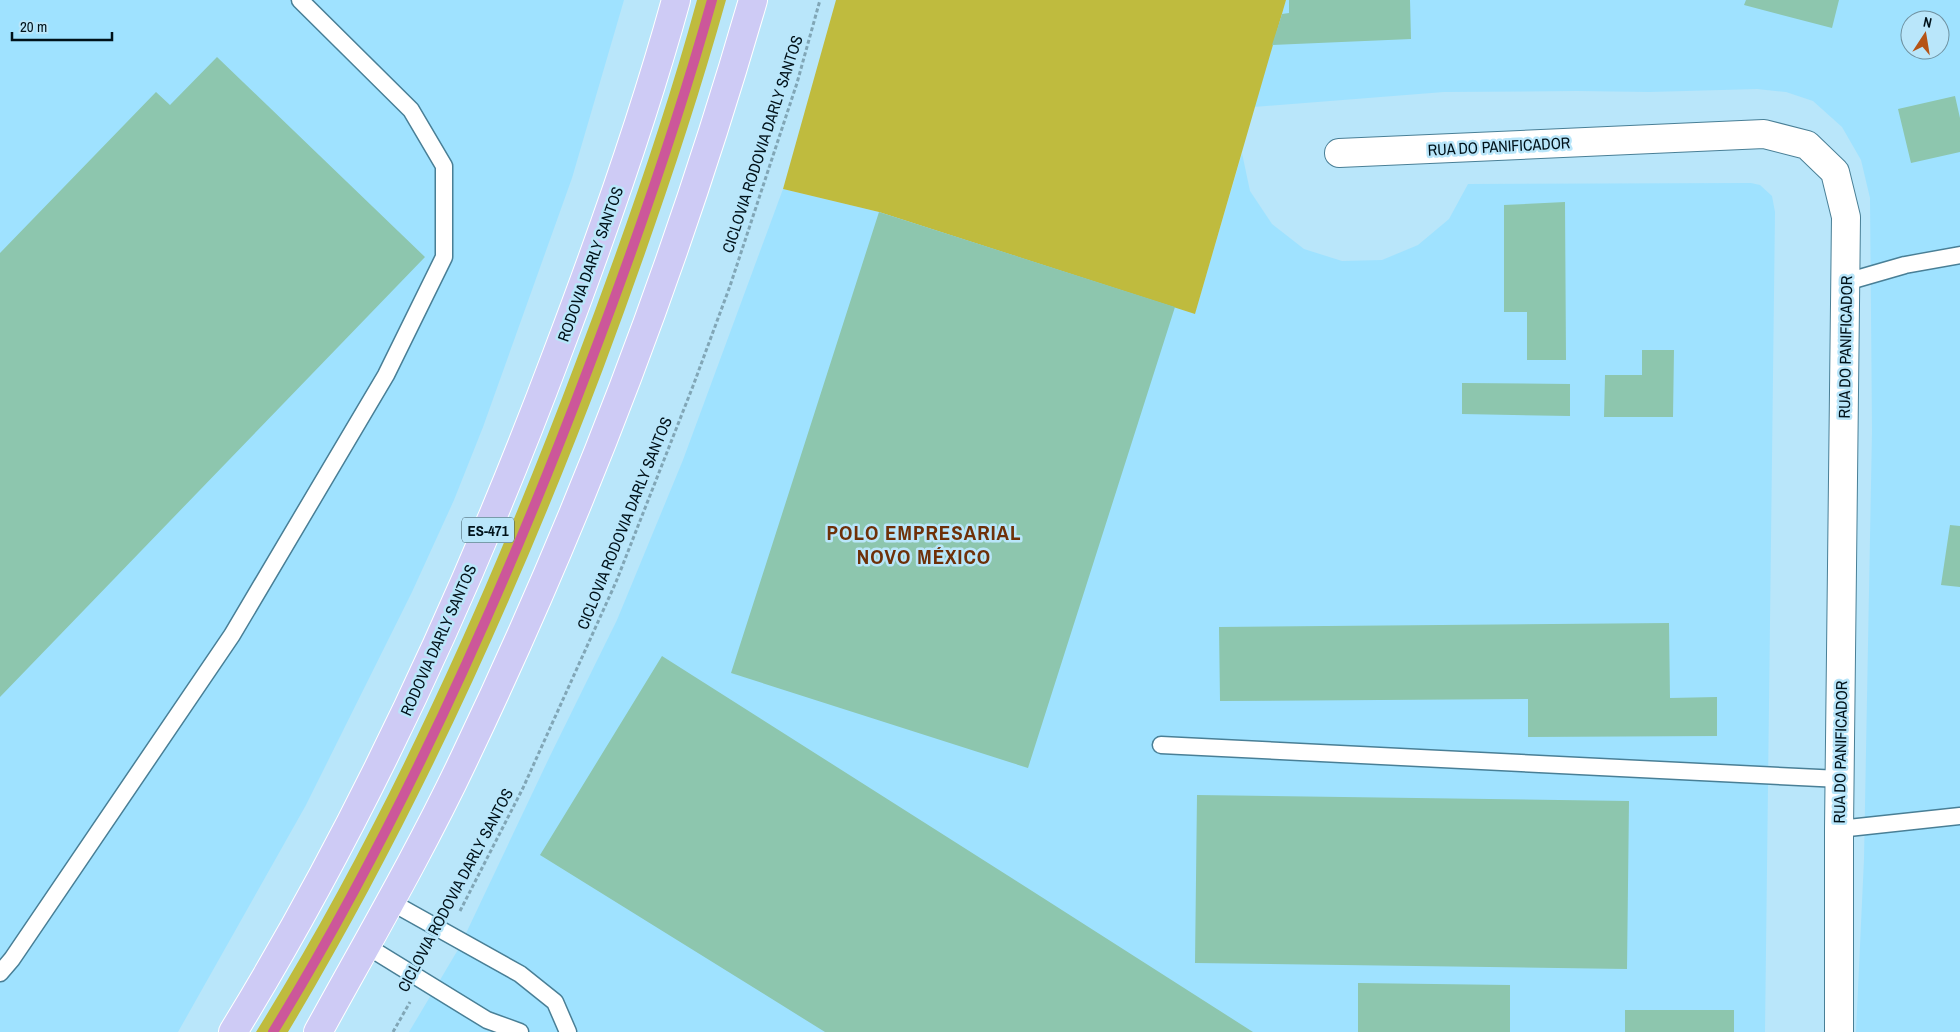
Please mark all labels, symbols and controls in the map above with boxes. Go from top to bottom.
scale bar [12,10,112,42]
north arrow [1900,10,1950,60]
text: N [1922,13,1934,32]
text: 20 m [20,16,47,37]
street label: CICLOVIA RODOVIA DARLY SANTOS [716,32,808,256]
street label: RUA DO PANIFICADOR [1427,131,1571,161]
street label: RODOVIA DARLY SANTOS [552,183,628,345]
street label: RUA DO PANIFICADOR [1833,275,1857,419]
street label: CICLOVIA RODOVIA DARLY SANTOS [571,413,677,633]
road number: ES-471 [462,518,514,542]
district label: POLO EMPRESARIAL NOVO MÉXICO [827,518,1021,571]
street label: RODOVIA DARLY SANTOS [395,561,481,719]
street label: RUA DO PANIFICADOR [1828,680,1852,824]
street label: CICLOVIA RODOVIA DARLY SANTOS [392,784,518,996]

